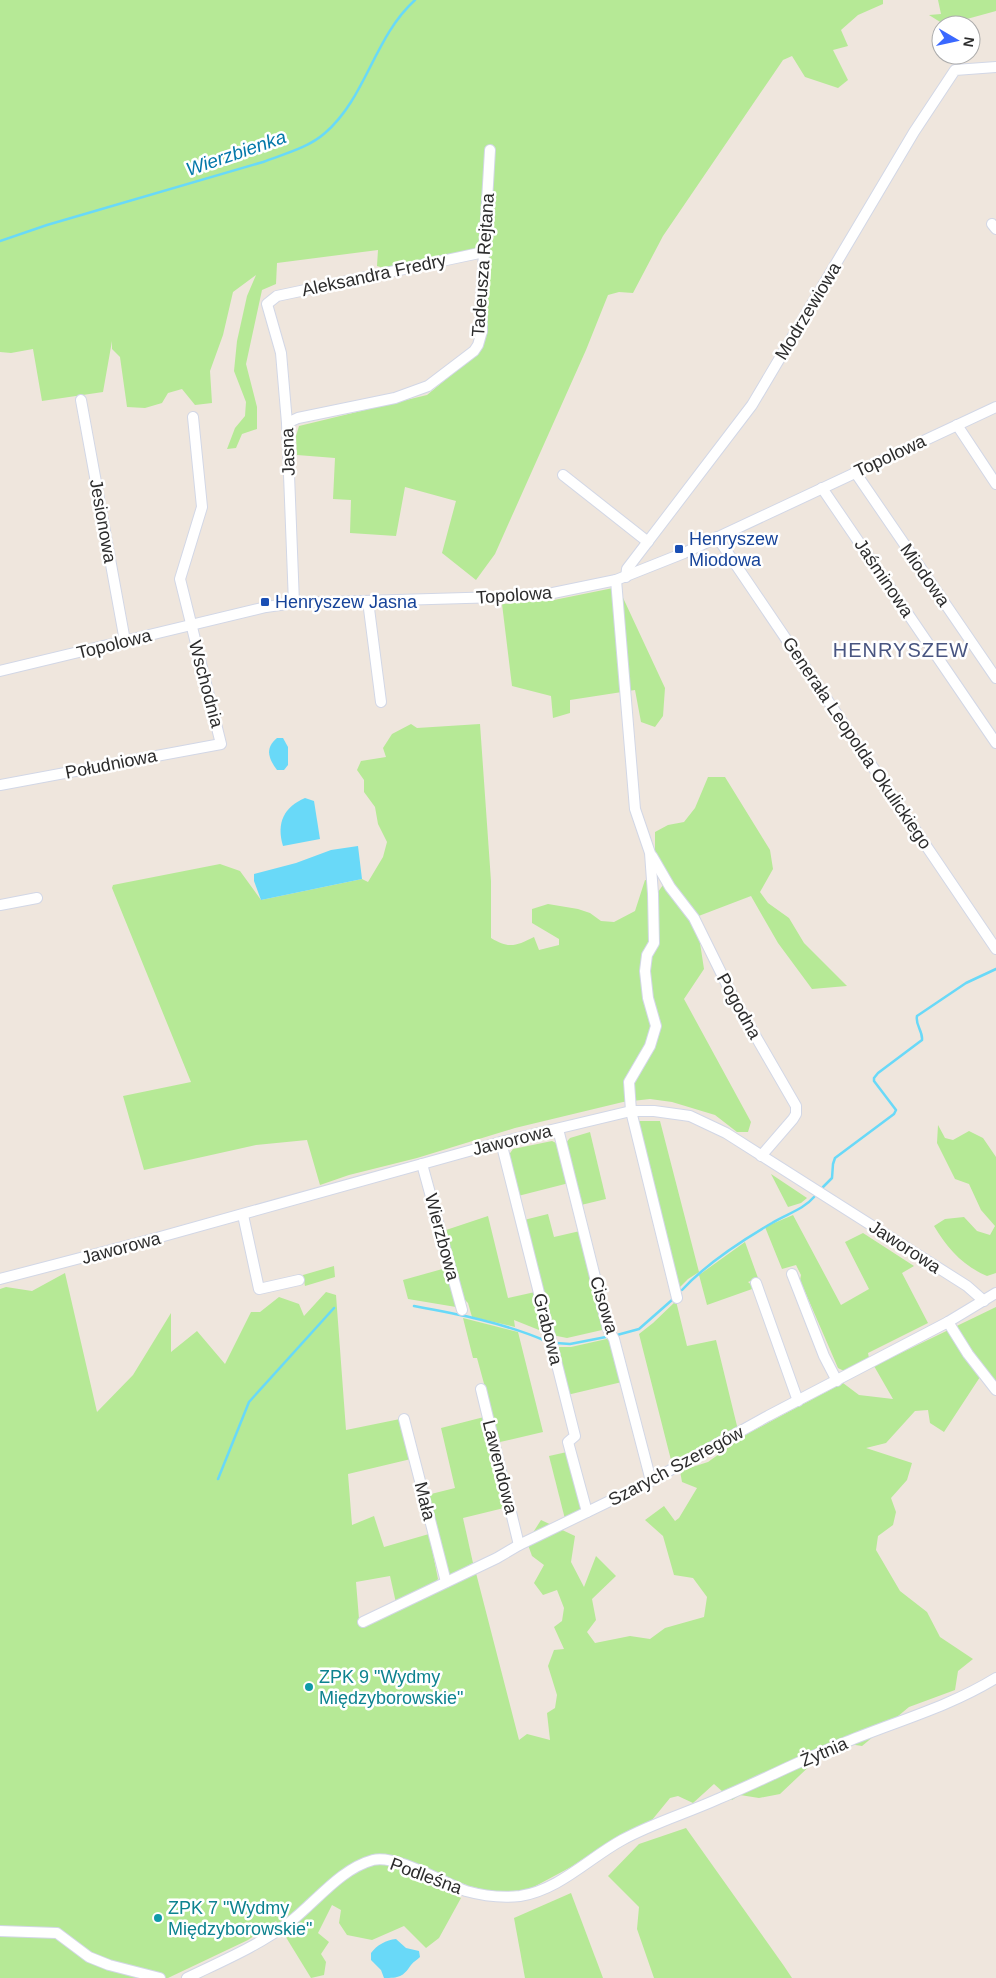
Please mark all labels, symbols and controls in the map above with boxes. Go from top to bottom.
north arrow [931,15,981,65]
text: N [960,36,978,48]
water label: Wierzbienka [183,126,289,180]
street label: Tadeusza Rejtana [468,191,498,338]
street label: Aleksandra Fredry [300,250,448,300]
street label: Modrzewiowa [771,258,845,363]
street label: Jasna [277,427,299,476]
street label: Topolowa [851,430,930,481]
street label: Jesionowa [86,477,120,566]
place label: Henryszew Miodowa [689,529,779,570]
street label: Jaśminowa [851,535,918,622]
street label: Miodowa [896,540,954,611]
marker: Henryszew Miodowa [673,543,685,555]
street label: Topolowa [475,582,554,608]
place label: Henryszew Jasna [275,592,418,612]
marker: Henryszew Jasna [259,596,271,608]
street label: Topolowa [75,625,154,663]
street label: Generała Leopolda Okulickiego [778,633,936,853]
street label: Wschodnia [185,638,227,731]
district label: HENRYSZEW [833,639,969,661]
street label: Południowa [63,745,160,783]
street label: Pogodna [713,970,766,1043]
street label: Jaworowa [470,1120,555,1160]
street label: Wierzbowa [421,1191,463,1284]
street label: Jaworowa [866,1217,945,1278]
street label: Jaworowa [79,1228,164,1268]
street label: Cisowa [586,1274,622,1337]
street label: Grabowa [529,1291,567,1368]
street label: Lawendowa [479,1418,522,1517]
street label: Szarych Szeregów [605,1421,748,1510]
street label: Mała [411,1480,440,1523]
place label: ZPK 9 "Wydmy Międzyborowskie" [319,1667,463,1708]
marker: ZPK 9 "Wydmy Międzyborowskie" [303,1681,315,1693]
street label: Żytnia [798,1733,851,1771]
street label: Podleśna [387,1854,466,1899]
place label: ZPK 7 "Wydmy Międzyborowskie" [168,1898,312,1939]
marker: ZPK 7 "Wydmy Międzyborowskie" [152,1912,164,1924]

